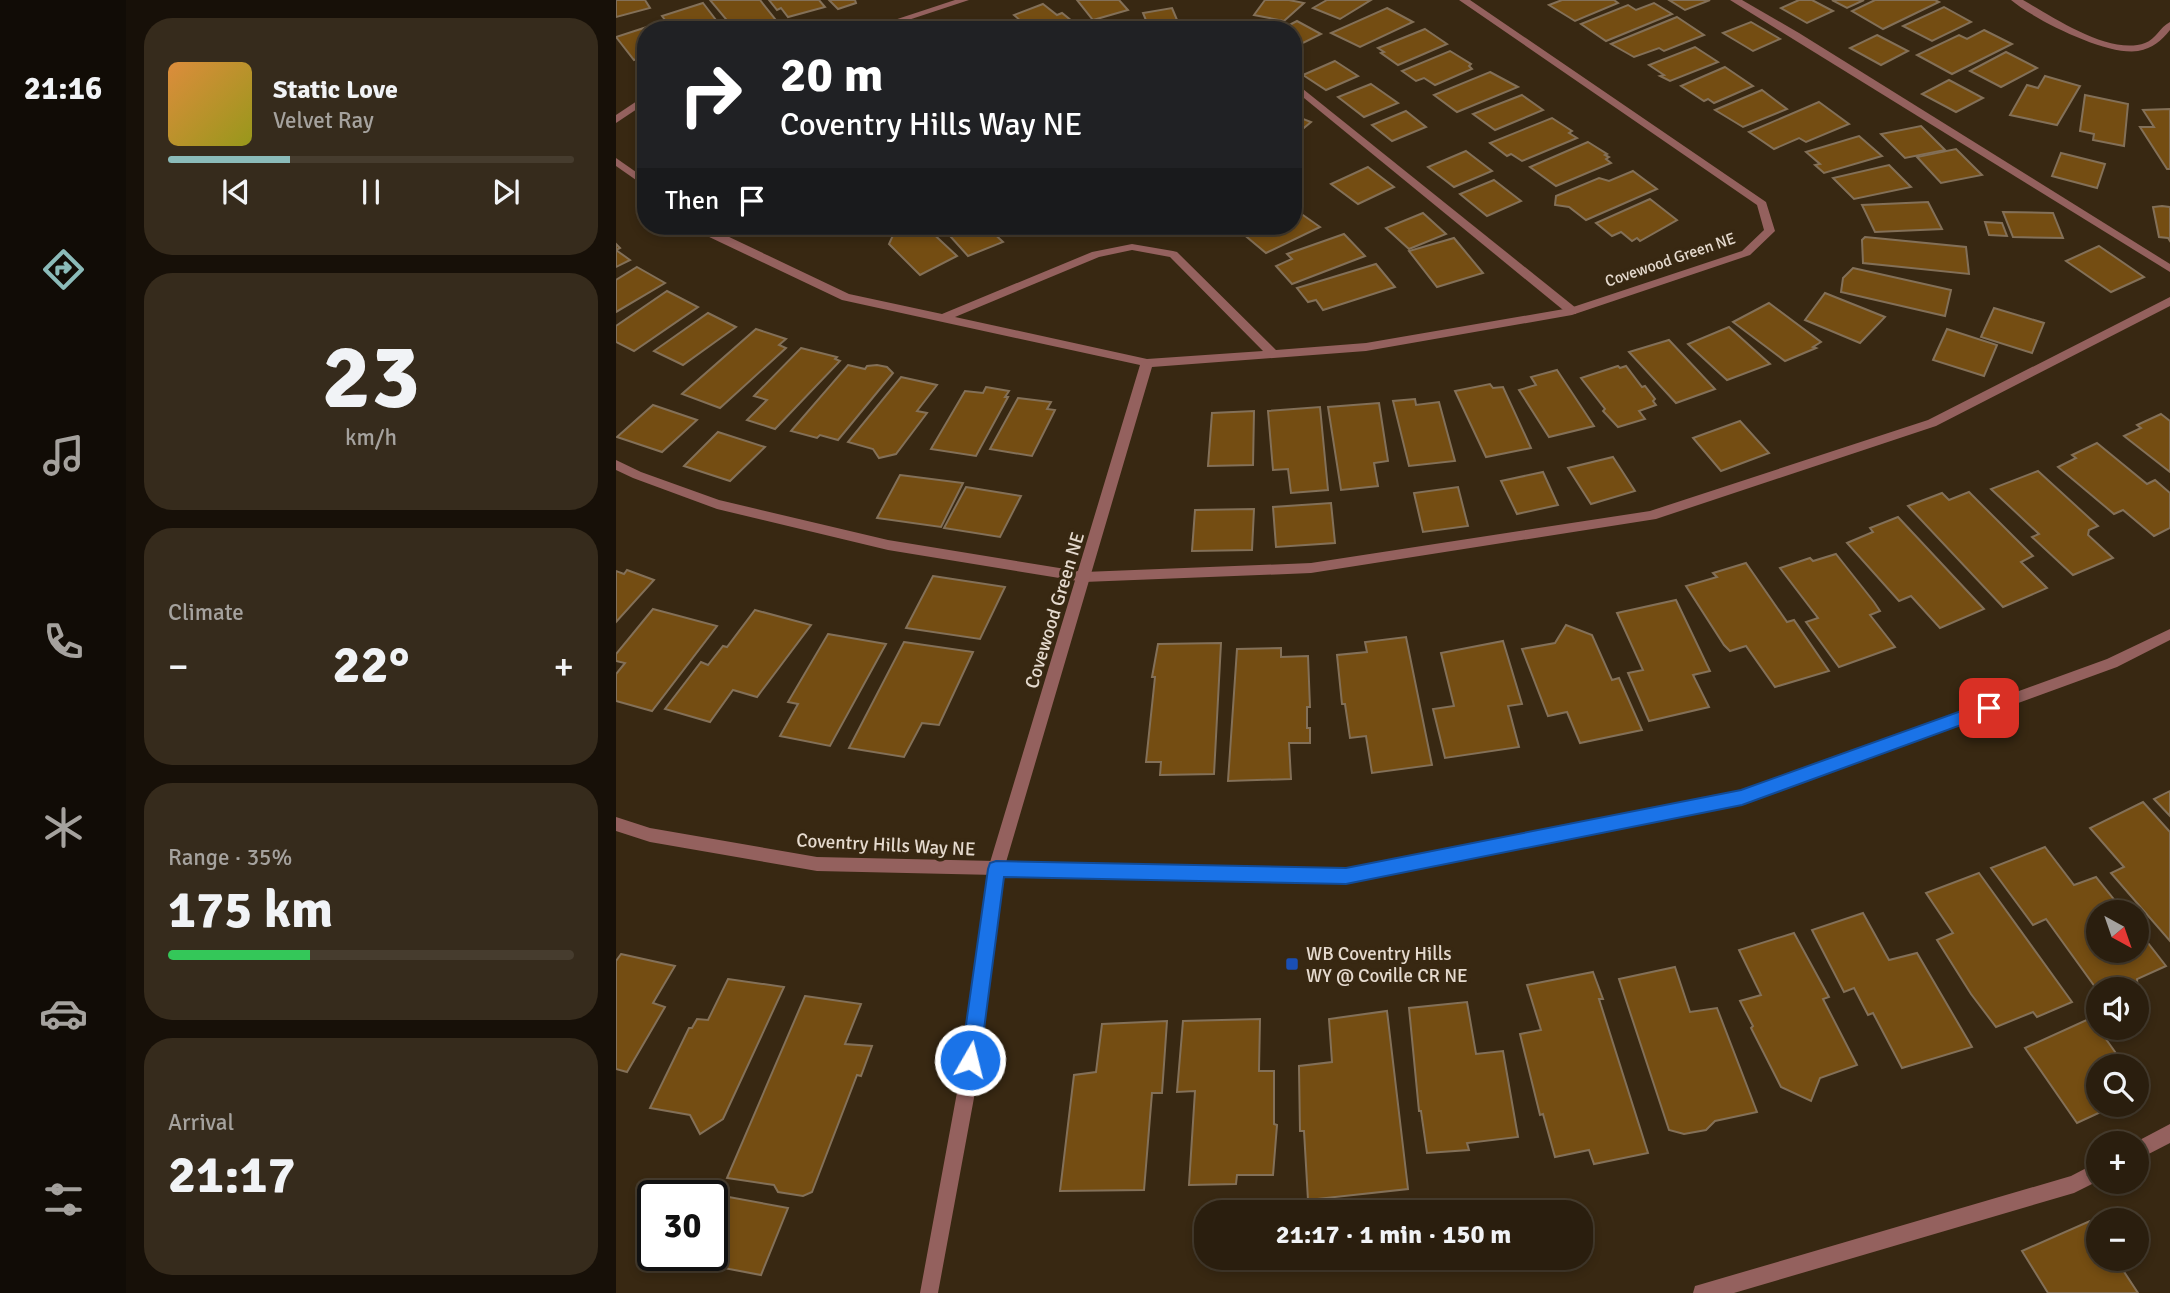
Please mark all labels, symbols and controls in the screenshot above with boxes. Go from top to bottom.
text: 20 m [780,45,883,105]
icon: right [665,49,756,140]
text: 21:16 [24,69,102,108]
text: Static Love [273,74,398,106]
text: Coventry Hills Way NE [780,105,1082,144]
text: Velvet Ray [273,106,374,135]
icon: previous [217,173,255,211]
icon: pause [352,173,390,211]
icon: next [487,173,525,211]
icon: arrive [733,182,771,220]
text: Then [665,185,719,217]
street label: Covewood Green NE [1602,228,1738,292]
icon: directions [39,245,88,294]
text: 23 [322,321,420,434]
text: km/h [345,423,397,452]
icon: music [39,431,88,480]
street label: Covewood Green NE [1020,529,1090,691]
text: Climate [168,598,244,627]
icon: phone [39,617,88,666]
text: 22° [333,633,409,697]
text: − [168,643,189,690]
text: + [553,643,574,690]
pin [1959,678,2019,738]
icon: arrive [1970,689,2008,727]
icon: climate [39,803,88,852]
street label: Coventry Hills Way NE [796,828,976,862]
text: Range · 35% [168,843,292,872]
text: 175 km [168,878,333,942]
north arrow [2086,900,2149,962]
map controls [2086,900,2149,1271]
place label: WB Coventry Hills WY @ Coville CR NE [1306,942,1468,988]
marker: WB Coventry Hills WY @ Coville CR NE [1284,956,1300,972]
button: sound [2086,977,2149,1040]
icon: car [39,989,88,1038]
position arrow [933,1023,1007,1097]
button: search [2086,1054,2149,1117]
text: Arrival [168,1108,234,1137]
button: + [2086,1131,2149,1194]
text: 21:17 [168,1143,296,1207]
icon: filters [39,1175,88,1224]
speed limit sign: 30 [637,1180,728,1271]
button: − [2086,1208,2149,1271]
text: 21:17 · 1 min · 150 m [1276,1219,1511,1251]

